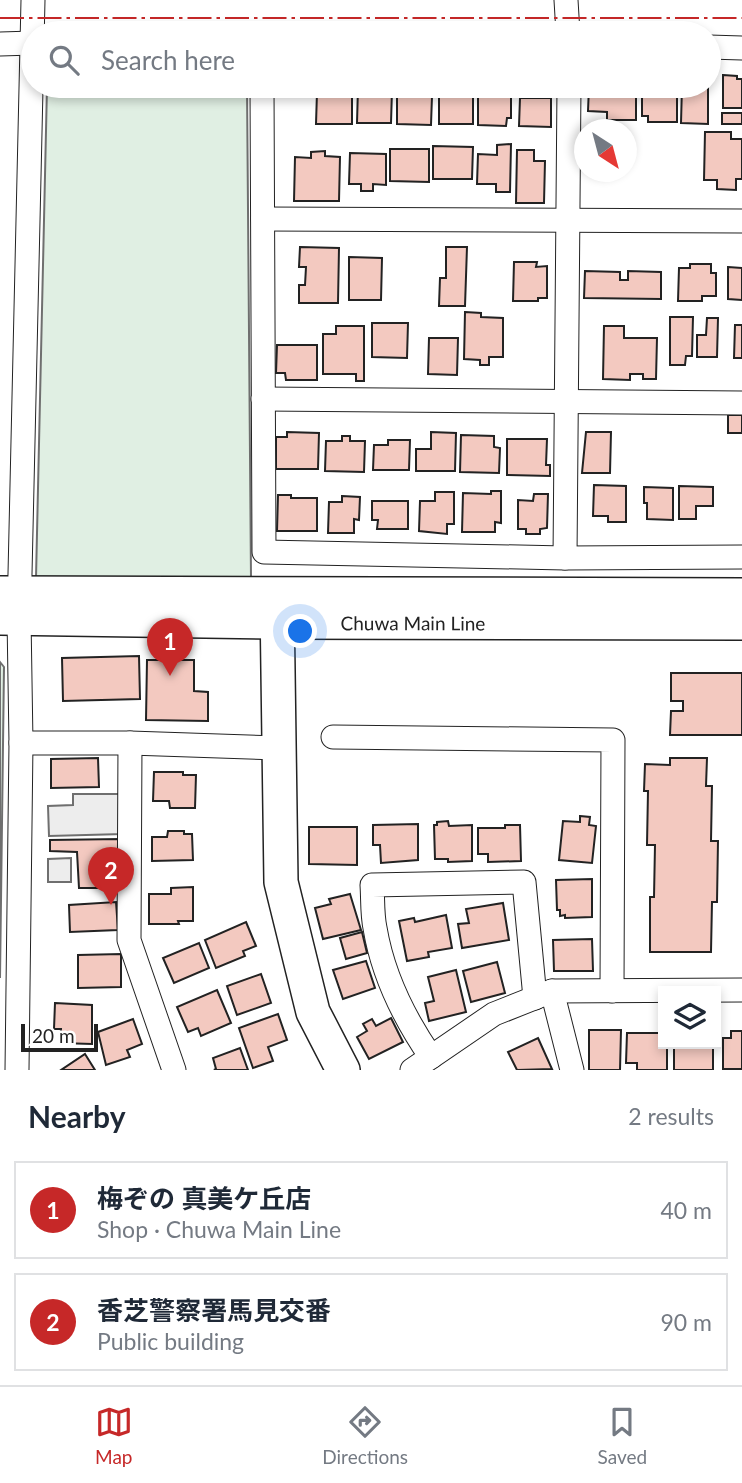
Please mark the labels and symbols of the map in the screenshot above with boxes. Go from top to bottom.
north arrow [574,119,637,182]
street label: Chuwa Main Line [341,611,485,634]
your location [283,614,317,648]
pin: 1 [147,618,193,676]
pin: 2 [88,847,134,905]
scale bar [21,1021,98,1053]

